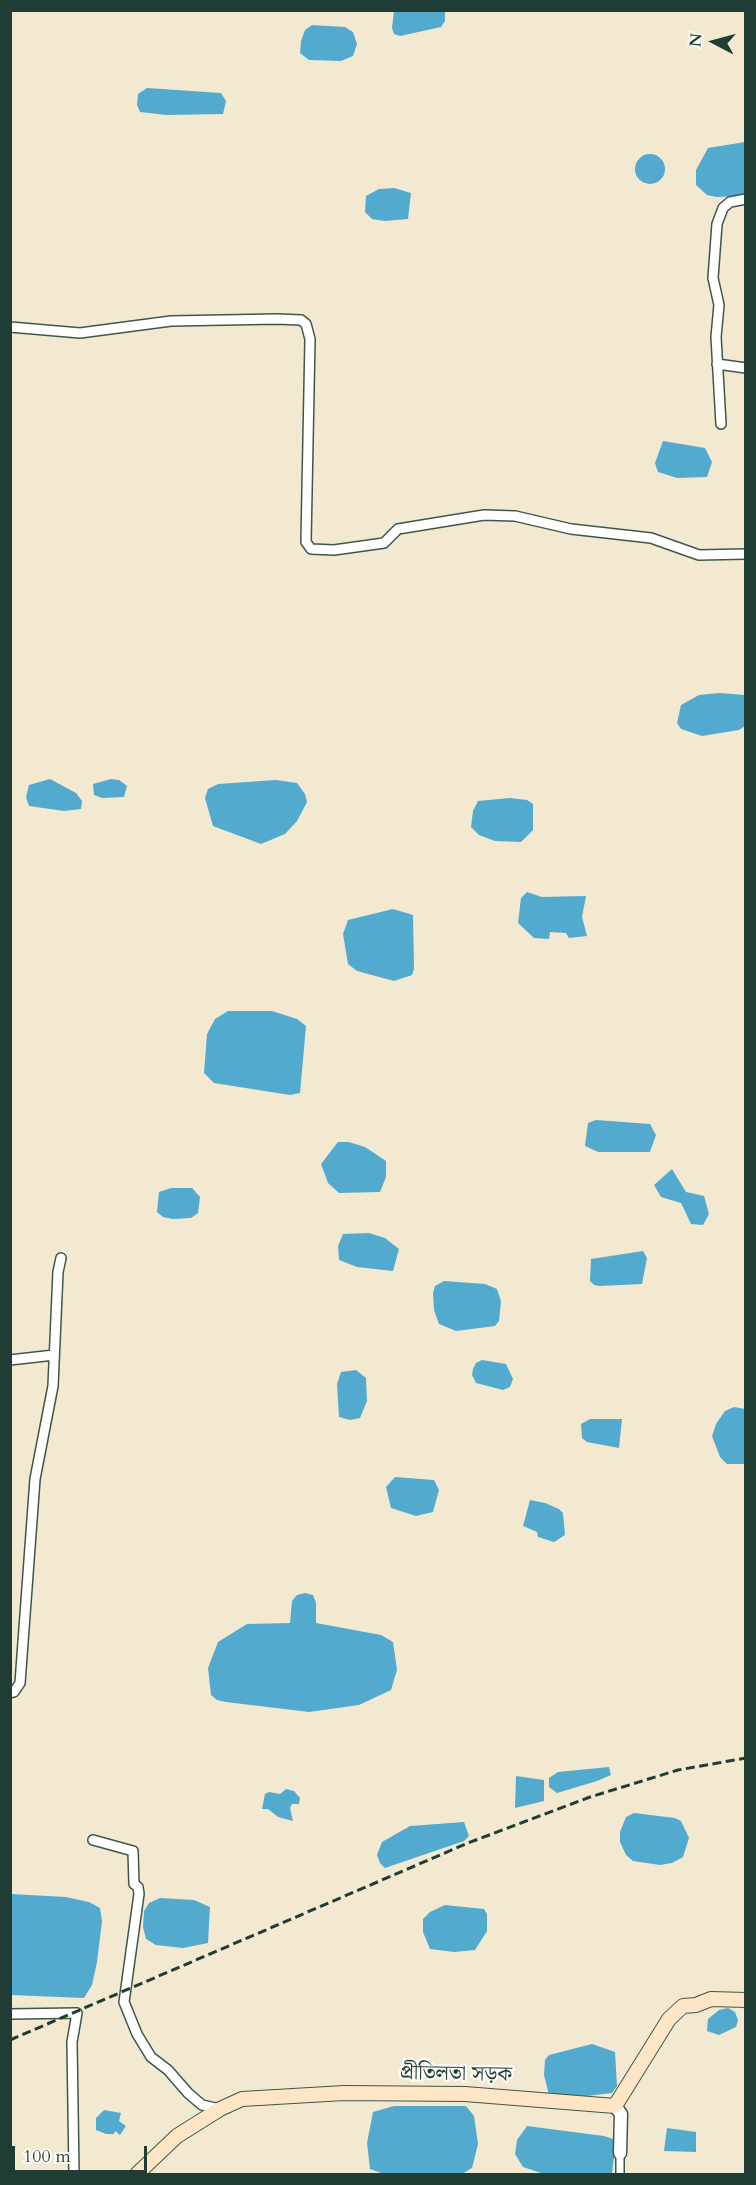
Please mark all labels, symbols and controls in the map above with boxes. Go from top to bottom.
north arrow [684,12,744,72]
text: N [684,32,708,48]
street label: প্রীতিলতা সড়ক [400,2061,512,2089]
scale bar [15,2134,150,2172]
text: 100 m [23,2144,71,2169]

